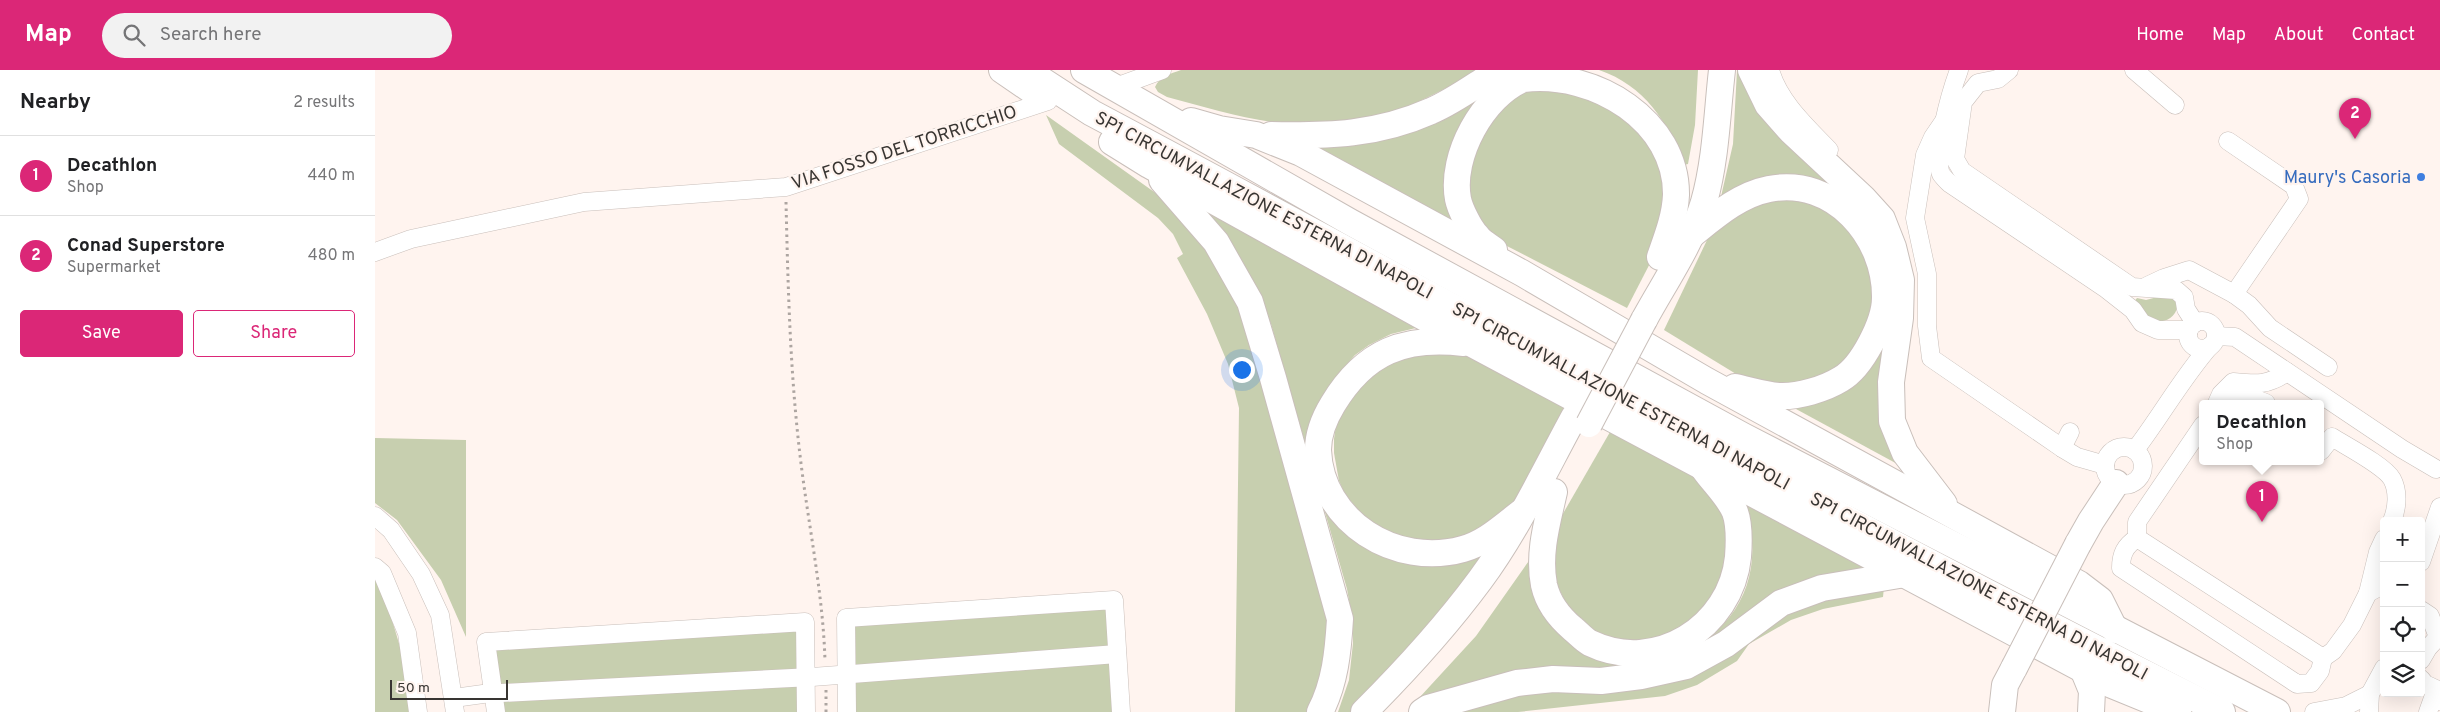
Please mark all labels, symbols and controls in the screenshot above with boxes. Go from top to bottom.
search box [102,13,452,58]
text: Map [25,20,72,50]
icon: search [120,21,148,49]
text: Search here [160,23,261,47]
text: Home [2136,24,2184,47]
text: Map [2212,24,2246,47]
text: About [2274,24,2323,47]
text: Contact [2351,24,2415,47]
text: Nearby [20,89,91,116]
text: 2 results [293,93,355,113]
pin: 2 [2339,98,2371,139]
street label: VIA FOSSO DEL TORRICCHIO [789,101,1020,196]
street label: SP1 CIRCUMVALLAZIONE ESTERNA DI NAPOLI [1090,107,1436,306]
text: Decathlon [67,154,157,178]
text: 1 [33,166,39,186]
text: 440 m [308,166,355,186]
place label: Maury's Casoria [2284,167,2411,190]
marker: Maury's Casoria [2415,171,2427,183]
text: Shop [67,178,104,198]
text: Conad Superstore [67,234,225,258]
text: 2 [31,246,41,266]
text: 480 m [308,246,355,266]
text: Supermarket [67,258,161,278]
street label: SP1 CIRCUMVALLAZIONE ESTERNA DI NAPOLI [1447,298,1793,497]
button: Save [20,310,183,357]
button: Share [193,310,355,357]
your location [1229,357,1255,383]
popup [2199,400,2324,465]
text: Decathlon [2216,411,2307,435]
text: Shop [2216,435,2253,455]
pin: 1 [2246,481,2278,522]
street label: SP1 CIRCUMVALLAZIONE ESTERNA DI NAPOLI [1805,488,2151,687]
map controls [2380,517,2425,697]
button: + [2380,517,2425,562]
button: − [2380,562,2425,607]
button: locate [2380,607,2425,652]
button: layers [2380,652,2425,697]
scale bar [390,677,507,700]
text: 50 m [397,680,430,697]

